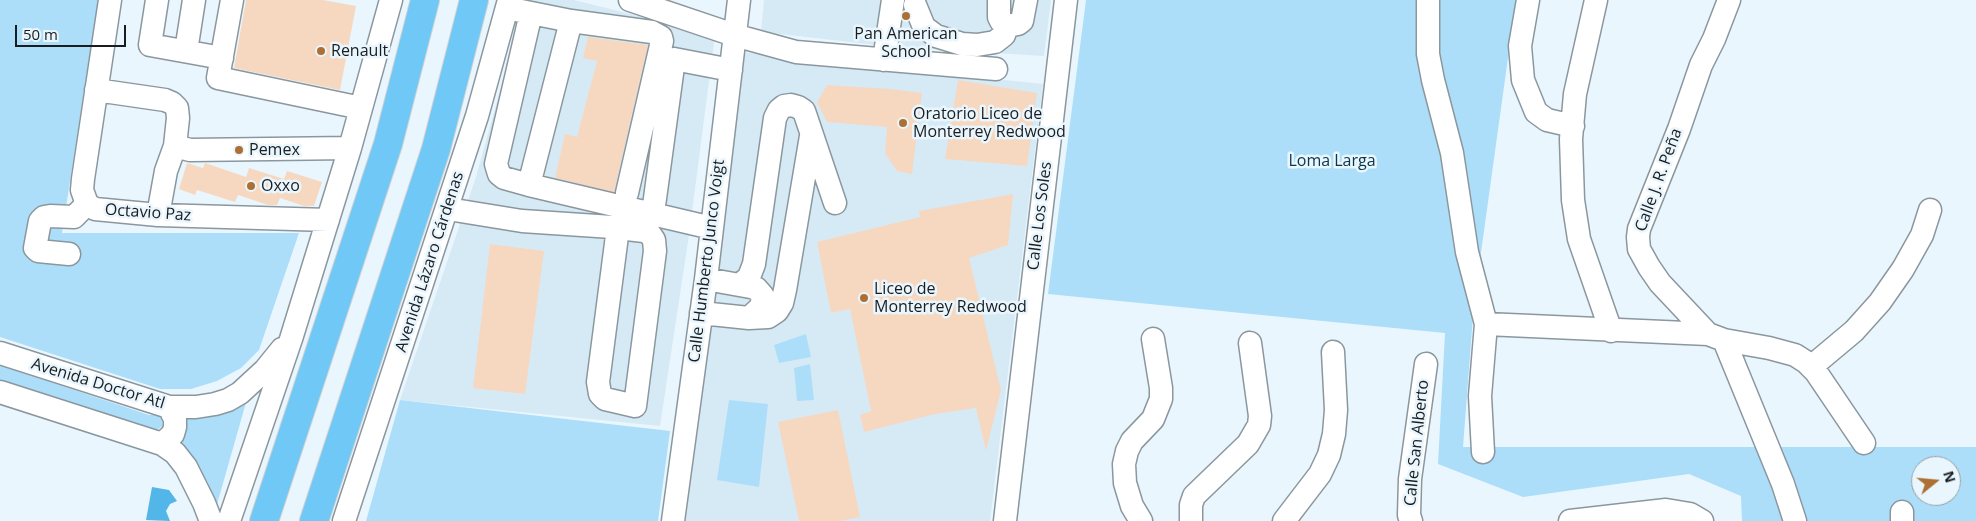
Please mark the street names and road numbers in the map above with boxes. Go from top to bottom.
street label: Calle J. R. Peña [1631,126,1687,234]
street label: Calle Humberto Junco Voigt [685,158,729,364]
street label: Calle Los Soles [1024,161,1056,271]
street label: Avenida Lázaro Cárdenas [392,169,468,355]
street label: Octavio Paz [104,200,192,226]
street label: Avenida Doctor Atl [29,355,167,413]
street label: Calle San Alberto [1401,379,1433,507]

